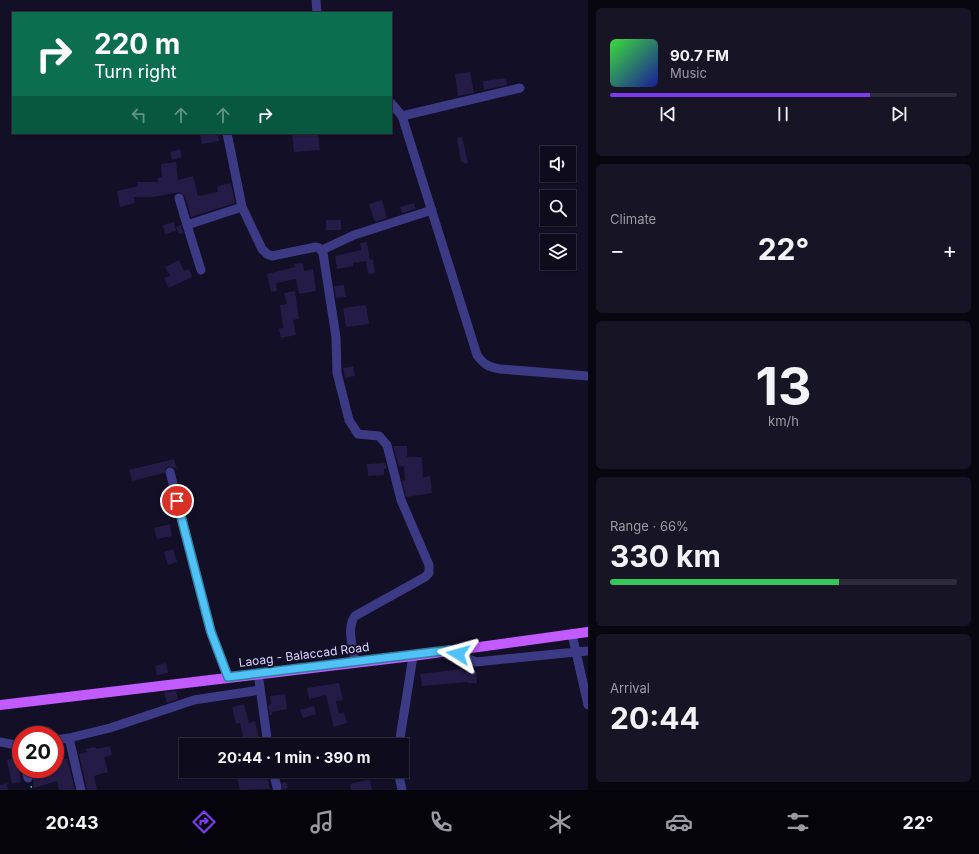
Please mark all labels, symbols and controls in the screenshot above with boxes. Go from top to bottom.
text: 220 m [94,27,180,61]
icon: right [28,28,80,80]
text: 90.7 FM [670,46,729,65]
text: Turn right [94,61,177,82]
text: Music [670,65,707,81]
icon: previous [657,103,679,125]
icon: pause [772,103,794,125]
icon: next [888,103,910,125]
icon: left [128,104,150,126]
icon: ahead [170,104,192,126]
icon: ahead [212,104,234,126]
icon: right [254,104,276,126]
map controls [540,146,576,270]
button: sound [540,146,576,182]
button: search [540,190,576,226]
text: Climate [610,211,656,227]
text: 22° [758,231,809,267]
button: layers [540,234,576,270]
text: − [610,237,625,263]
text: + [942,237,957,263]
text: 13 [756,355,812,418]
text: km/h [768,413,799,429]
pin [160,484,194,518]
icon: arrive [166,490,188,512]
text: Range · 66% [610,518,689,534]
text: 330 km [610,538,721,574]
position arrow [437,633,479,675]
street label: Laoag - Balaccad Road [238,639,370,670]
text: Arrival [610,680,650,696]
text: 20:44 [610,700,700,736]
speed limit sign: 20 [12,726,64,778]
text: 20:44 · 1 min · 390 m [218,748,370,767]
icon: directions [190,808,218,836]
icon: music [308,808,336,836]
icon: phone [427,808,455,836]
icon: climate [546,808,574,836]
icon: car [665,808,693,836]
icon: filters [784,808,812,836]
text: 20:43 [45,812,99,833]
text: 22° [903,812,934,833]

